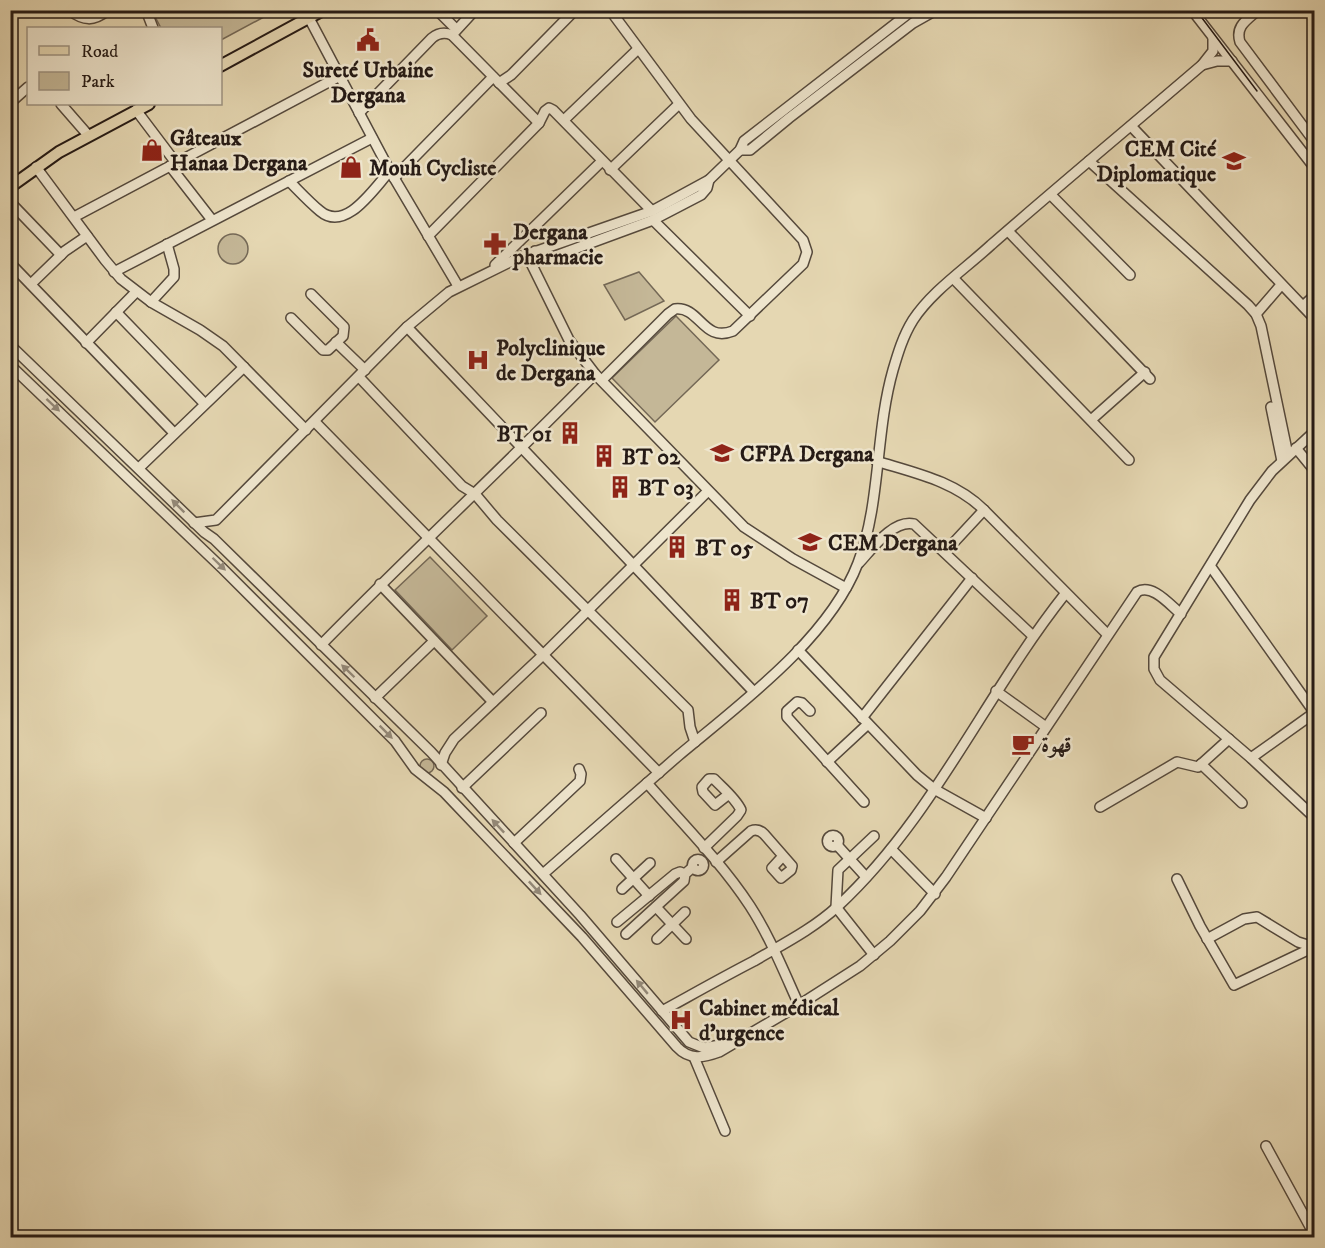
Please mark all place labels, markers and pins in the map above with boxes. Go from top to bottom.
public building icon: Sureté Urbaine Dergana [355,27,381,53]
place label: Sureté Urbaine Dergana [303,57,433,109]
place label: Gâteaux Hanaa Dergana [170,125,308,177]
place label: CEM Cité Diplomatique [1097,136,1217,188]
shop icon: Gâteaux Hanaa Dergana [139,137,165,163]
school or university icon: CEM Cité Diplomatique [1221,148,1247,174]
shop icon: Mouh Cycliste [338,154,364,180]
place label: Mouh Cycliste [369,155,496,182]
place label: Dergana pharmacie [512,219,603,271]
pharmacy icon: Dergana pharmacie [482,231,508,257]
place label: Polyclinique de Dergana [496,335,605,387]
hospital icon: Polyclinique de Dergana [465,347,491,373]
building icon: BT 01 [557,420,583,446]
place label: BT 01 [497,421,552,448]
school or university icon: CFPA Dergana [709,440,735,466]
place label: CFPA Dergana [740,441,874,468]
building icon: BT 02 [591,443,617,469]
place label: BT 02 [622,444,681,471]
building icon: BT 03 [607,474,633,500]
place label: BT 03 [638,475,693,502]
school or university icon: CEM Dergana [797,529,823,555]
place label: CEM Dergana [828,530,958,557]
building icon: BT 05 [664,534,690,560]
place label: BT 05 [695,535,753,562]
building icon: BT 07 [719,587,745,613]
place label: BT 07 [750,588,809,615]
cafe icon: قهوة [1010,731,1036,757]
place label: قهوة [1041,732,1072,759]
place label: Cabinet médical d'urgence [699,995,839,1047]
hospital icon: Cabinet médical d'urgence [668,1007,694,1033]

